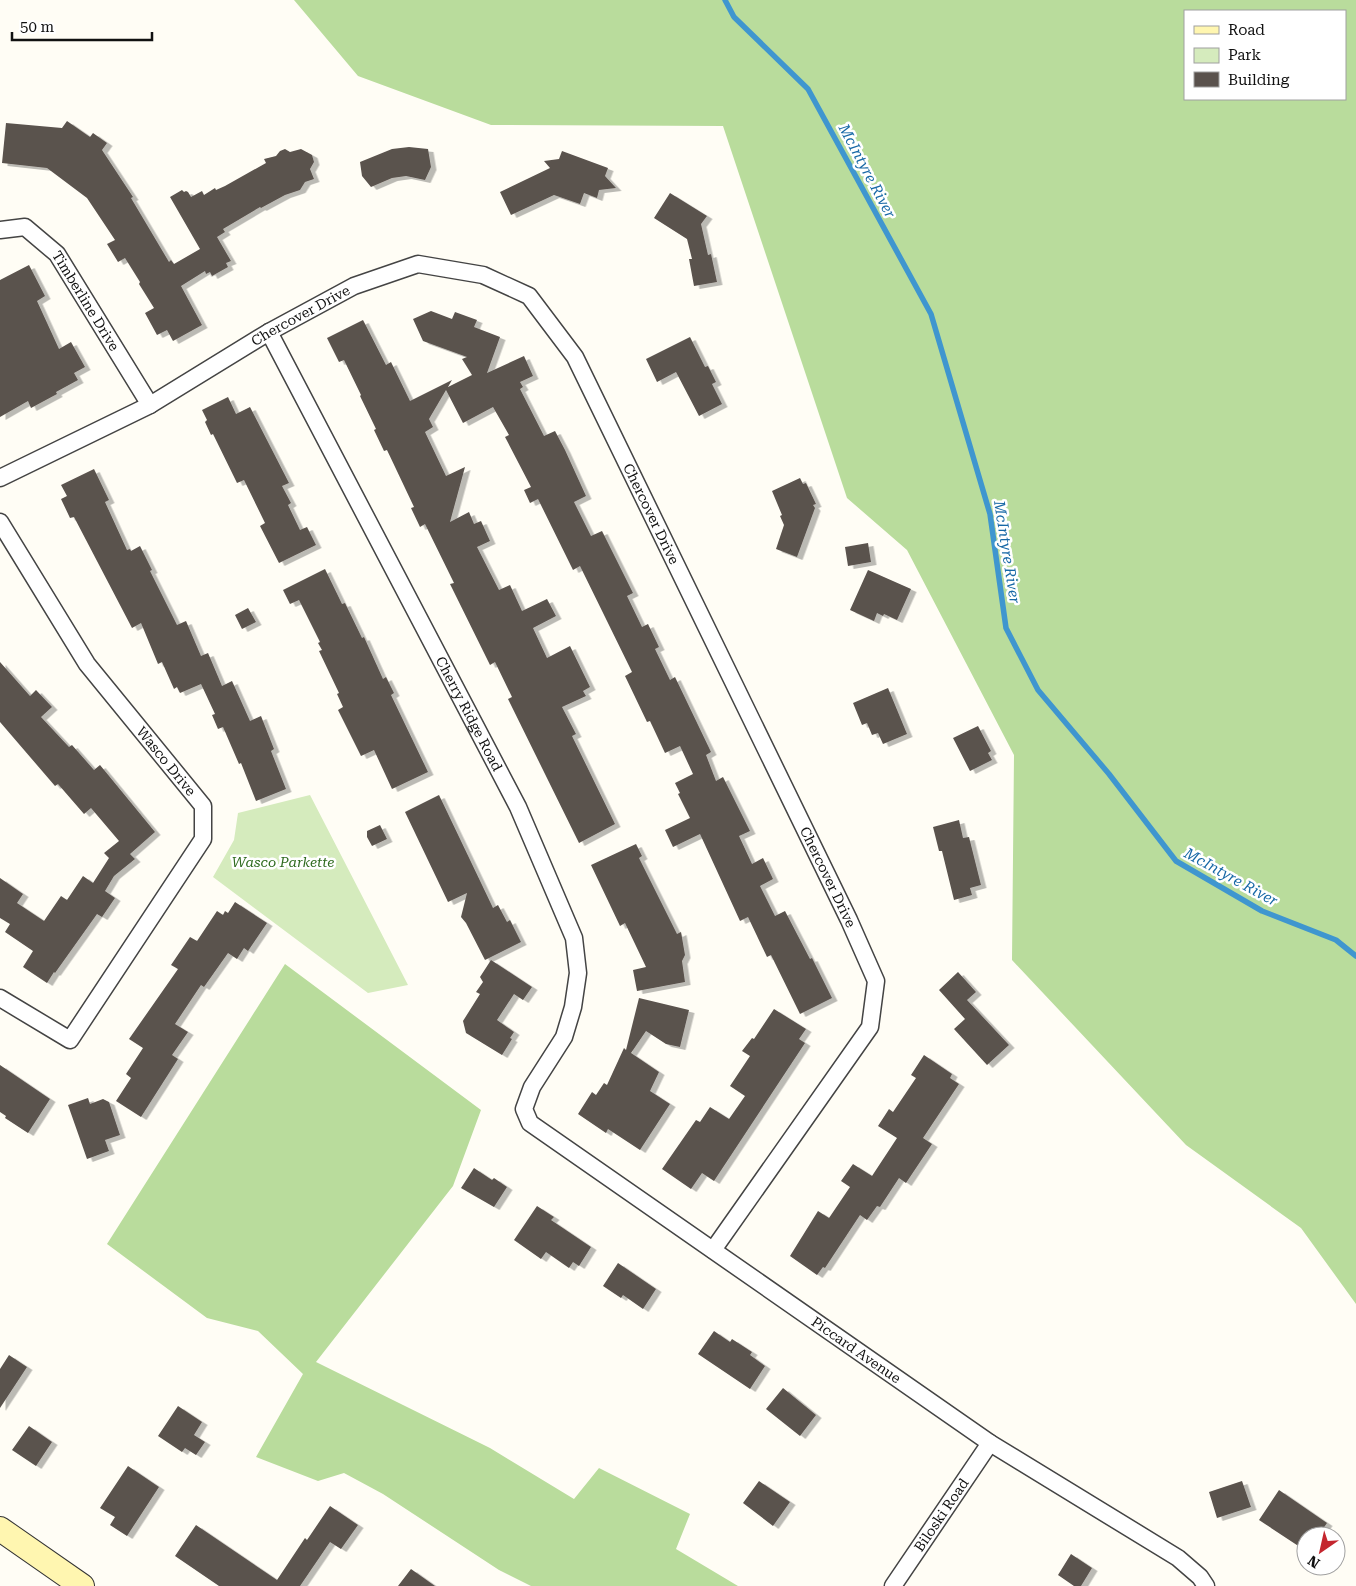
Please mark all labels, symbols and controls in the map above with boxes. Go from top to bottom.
scale bar [12,10,152,42]
legend [1184,10,1346,100]
text: 50 m [20,18,55,36]
text: Road [1228,21,1265,39]
text: Park [1228,46,1262,64]
text: Building [1228,71,1290,89]
water label: McIntyre River [834,120,900,222]
street label: Timberline Drive [49,248,123,354]
street label: Chercover Drive [248,282,353,349]
street label: Chercover Drive [620,461,683,567]
water label: McIntyre River [990,498,1024,605]
street label: Cherry Ridge Road [433,654,506,774]
street label: Wasco Drive [133,723,199,799]
street label: Chercover Drive [797,824,859,930]
water label: McIntyre River [1180,843,1281,910]
park label: Wasco Parkette [232,854,334,870]
street label: Piccard Avenue [808,1313,904,1387]
street label: Biloski Road [911,1475,972,1554]
north arrow [1296,1526,1346,1576]
text: N [1305,1552,1323,1571]

